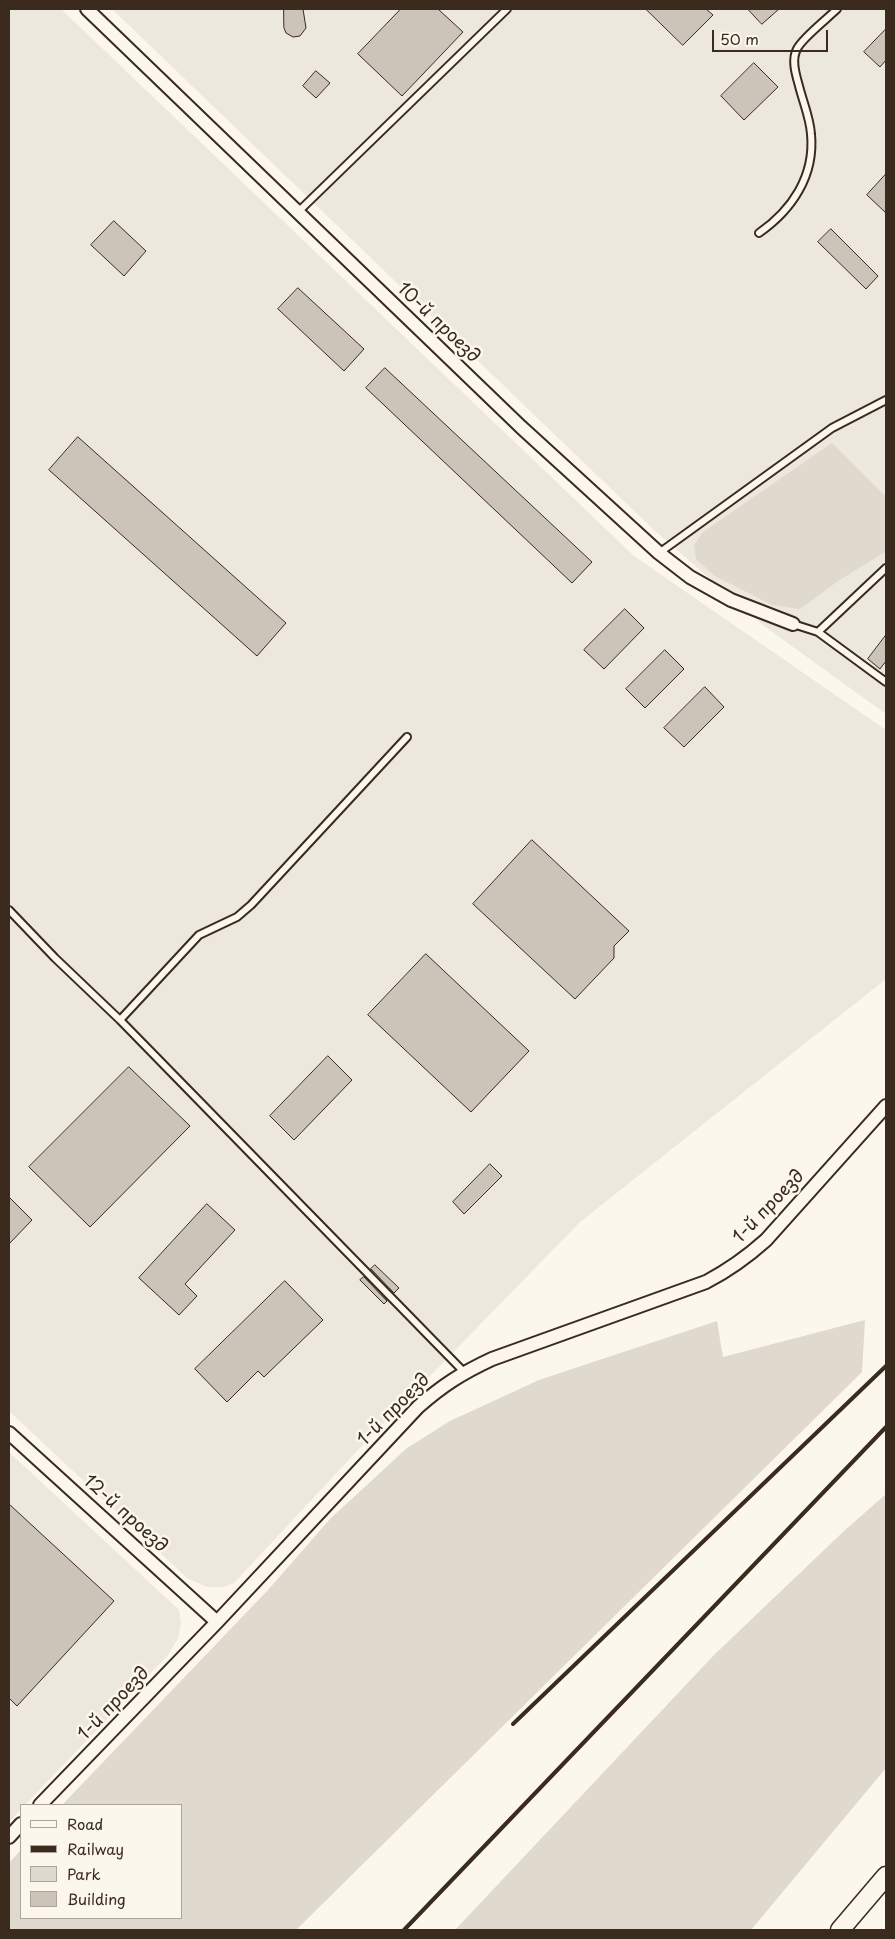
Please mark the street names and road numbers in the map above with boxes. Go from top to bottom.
street label: 10-й проезд [392,278,484,368]
street label: 1-й проезд [729,1166,809,1248]
street label: 1-й проезд [353,1369,435,1451]
street label: 12-й проезд [78,1470,172,1558]
street label: 1-й проезд [74,1663,154,1745]

